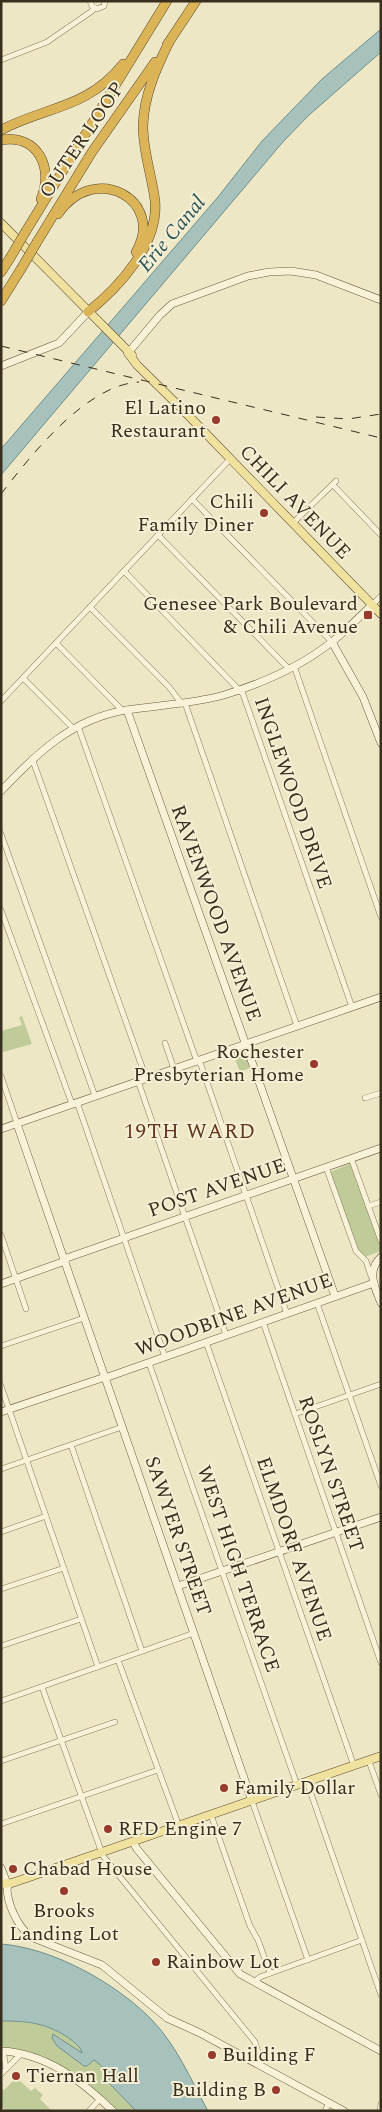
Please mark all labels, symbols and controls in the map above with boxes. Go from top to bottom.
street label: OUTER LOOP [32,76,132,204]
water label: Erie Canal [130,188,214,280]
place label: El Latino Restaurant [110,393,206,446]
marker: El Latino Restaurant [210,414,222,426]
street label: CHILI AVENUE [232,438,358,566]
place label: Chili Family Diner [137,487,254,540]
marker: Chili Family Diner [258,507,270,519]
place label: Genesee Park Boulevard & Chili Avenue [143,589,358,642]
marker: Genesee Park Boulevard & Chili Avenue [362,609,374,621]
street label: INGLEWOOD DRIVE [246,693,340,893]
street label: RAVENWOOD AVENUE [163,801,269,1025]
place label: Rochester Presbyterian Home [133,1037,304,1090]
marker: Rochester Presbyterian Home [308,1058,320,1070]
district label: 19TH WARD [124,1116,256,1148]
street label: POST AVENUE [144,1150,290,1226]
street label: WOODBINE AVENUE [131,1265,337,1365]
street label: ROSLYN STREET [290,1392,372,1556]
street label: SAWYER STREET [137,1452,219,1620]
street label: ELMDORF AVENUE [248,1453,340,1645]
street label: WEST HIGH TERRACE [188,1461,288,1677]
place label: Family Dollar [234,1773,355,1803]
marker: Family Dollar [218,1782,230,1794]
place label: RFD Engine 7 [118,1814,242,1844]
marker: RFD Engine 7 [102,1823,114,1835]
place label: Chabad House [23,1854,153,1884]
marker: Chabad House [7,1863,19,1875]
marker: Brooks Landing Lot [58,1885,70,1897]
place label: Brooks Landing Lot [9,1896,119,1949]
place label: Rainbow Lot [166,1947,280,1977]
marker: Rainbow Lot [150,1956,162,1968]
place label: Building F [222,2040,316,2070]
marker: Building F [206,2049,218,2061]
place label: Tiernan Hall [26,2061,139,2091]
marker: Tiernan Hall [10,2070,22,2082]
place label: Building B [171,2075,266,2105]
marker: Building B [270,2084,282,2096]

